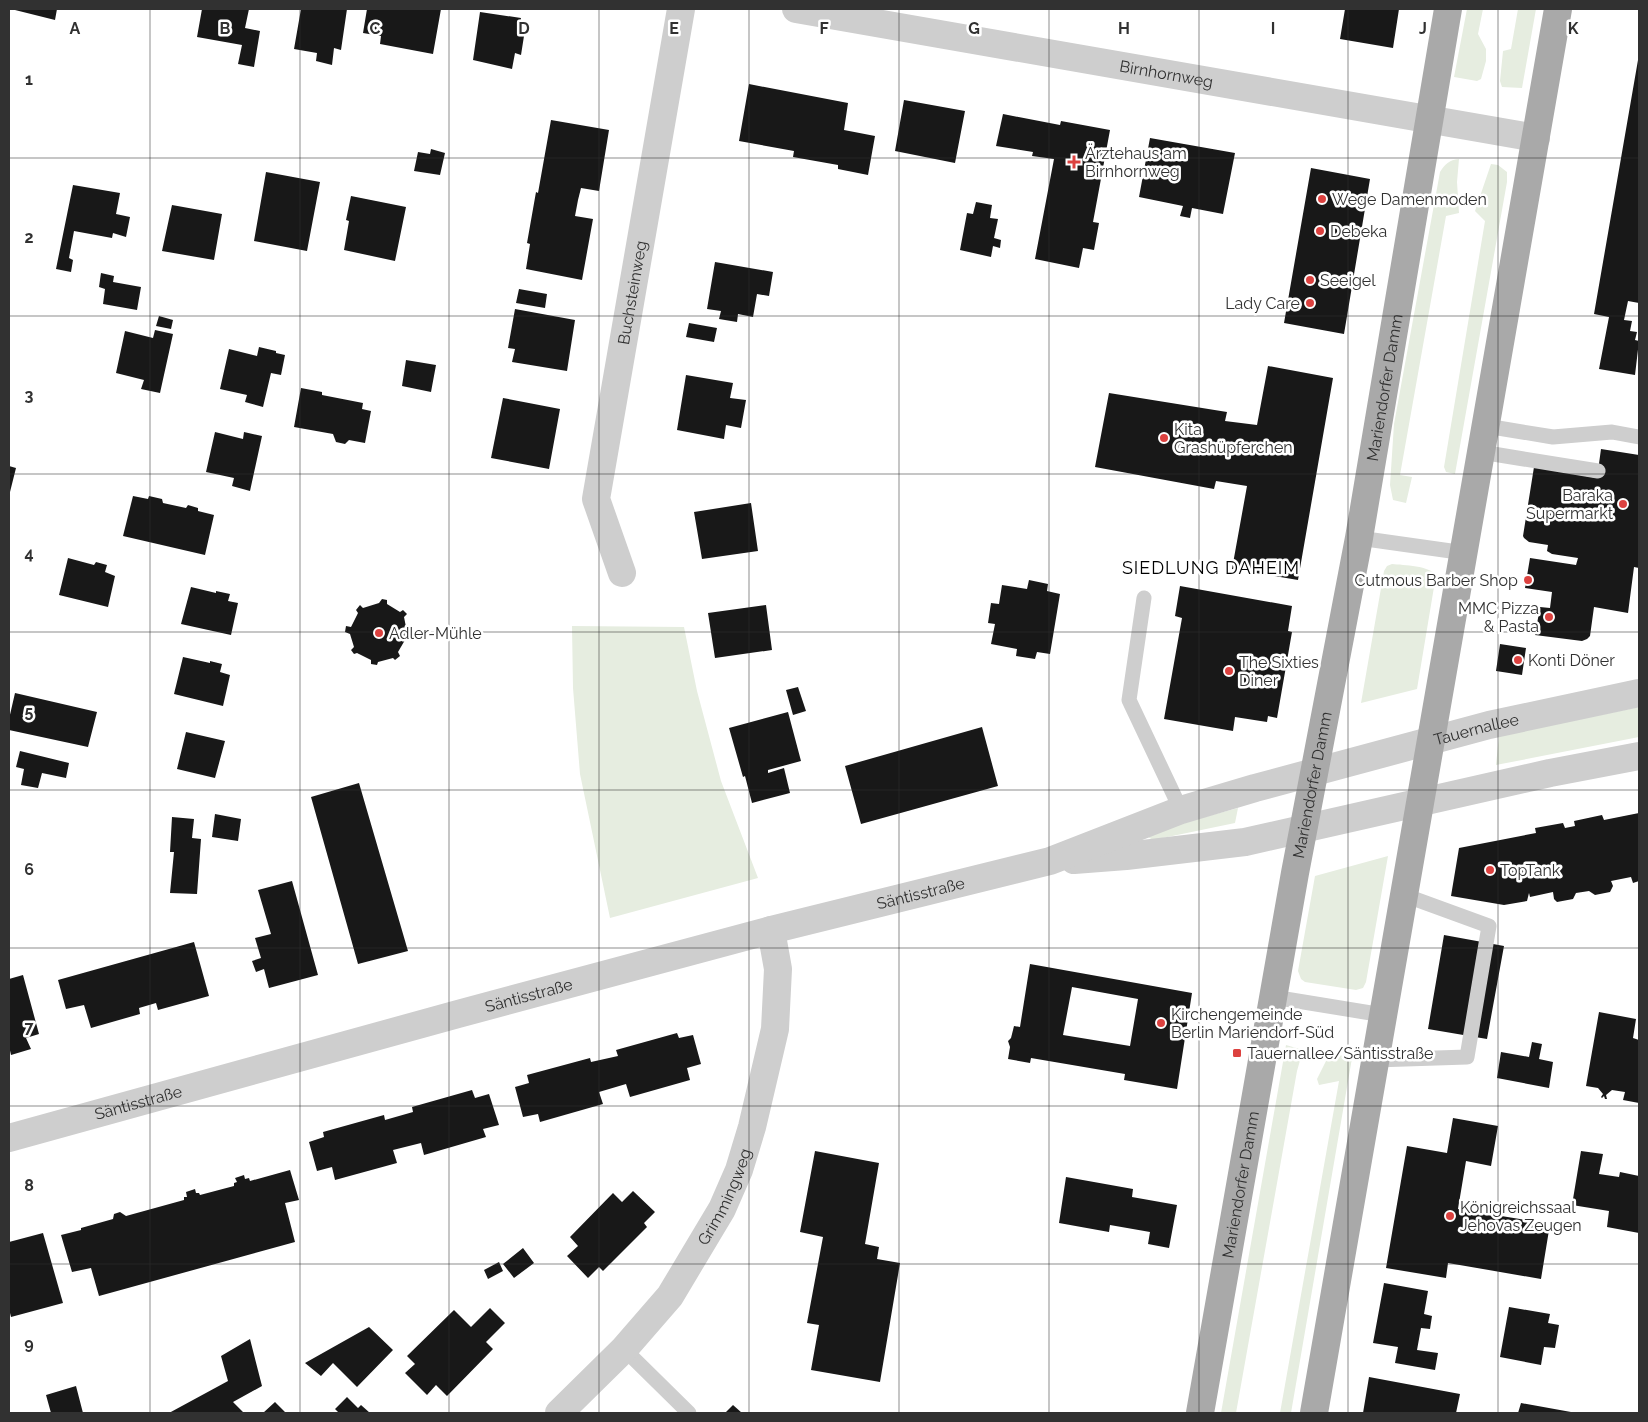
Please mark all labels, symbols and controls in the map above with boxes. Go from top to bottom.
text: A [70,19,81,38]
text: B [220,19,231,38]
text: C [370,19,381,38]
text: D [518,19,530,38]
text: E [669,19,679,38]
text: F [819,19,829,38]
text: G [968,19,980,38]
text: H [1118,19,1130,38]
text: I [1271,19,1275,38]
text: J [1419,19,1427,38]
text: K [1568,19,1579,38]
street label: Birnhornweg [1118,56,1215,91]
text: 1 [25,70,33,89]
place label: Ärztehaus am Birnhornweg [1085,143,1187,181]
marker: Ärztehaus am Birnhornweg [1067,155,1081,169]
place label: Wege Damenmoden [1332,190,1487,209]
marker: Wege Damenmoden [1316,193,1328,205]
place label: Debeka [1330,222,1387,241]
marker: Debeka [1314,225,1326,237]
text: 2 [24,228,34,247]
street label: Buchsteinweg [613,239,650,346]
place label: Seeigel [1320,271,1376,290]
marker: Seeigel [1304,274,1316,286]
place label: Lady Care [1225,294,1300,313]
marker: Lady Care [1304,297,1316,309]
street label: Mariendorfer Damm [1363,312,1406,463]
text: 3 [25,386,34,405]
place label: Kita Grashüpferchen [1174,420,1293,457]
marker: Kita Grashüpferchen [1158,432,1170,444]
place label: Baraka Supermarkt [1526,486,1614,523]
marker: Baraka Supermarkt [1617,498,1629,510]
text: 4 [24,544,34,563]
district label: SIEDLUNG DAHEIM [1122,557,1300,578]
place label: Cutmous Barber Shop [1355,571,1518,590]
marker: Cutmous Barber Shop [1522,574,1534,586]
place label: MMC Pizza & Pasta [1458,599,1539,636]
marker: MMC Pizza & Pasta [1543,611,1555,623]
place label: Adler-Mühle [389,624,482,643]
marker: Adler-Mühle [373,627,385,639]
place label: Konti Döner [1528,651,1615,670]
place label: The Sixties Diner [1239,653,1319,690]
marker: Konti Döner [1512,654,1524,666]
marker: The Sixties Diner [1223,665,1235,677]
text: 5 [25,702,34,721]
street label: Tauernallee [1432,709,1520,749]
street label: Mariendorfer Damm [1289,710,1335,860]
text: 6 [24,860,34,879]
place label: TopTank [1500,861,1561,880]
marker: TopTank [1484,864,1496,876]
street label: Säntisstraße [875,873,967,913]
street label: Säntisstraße [483,974,575,1016]
place label: Kirchengemeinde Berlin Mariendorf-Süd [1171,1005,1334,1042]
marker: Kirchengemeinde Berlin Mariendorf-Süd [1155,1017,1167,1029]
text: 7 [25,1018,34,1037]
place label: Tauernallee/Säntisstraße [1247,1044,1433,1063]
marker: Tauernallee/Säntisstraße [1231,1047,1243,1059]
street label: Säntisstraße [92,1081,184,1123]
street label: Mariendorfer Damm [1218,1109,1262,1260]
street label: Grimmingweg [693,1146,754,1248]
text: 8 [24,1176,34,1195]
place label: Königreichssaal Jehovas Zeugen [1460,1198,1582,1235]
marker: Königreichssaal Jehovas Zeugen [1444,1210,1456,1222]
text: 9 [24,1334,34,1353]

